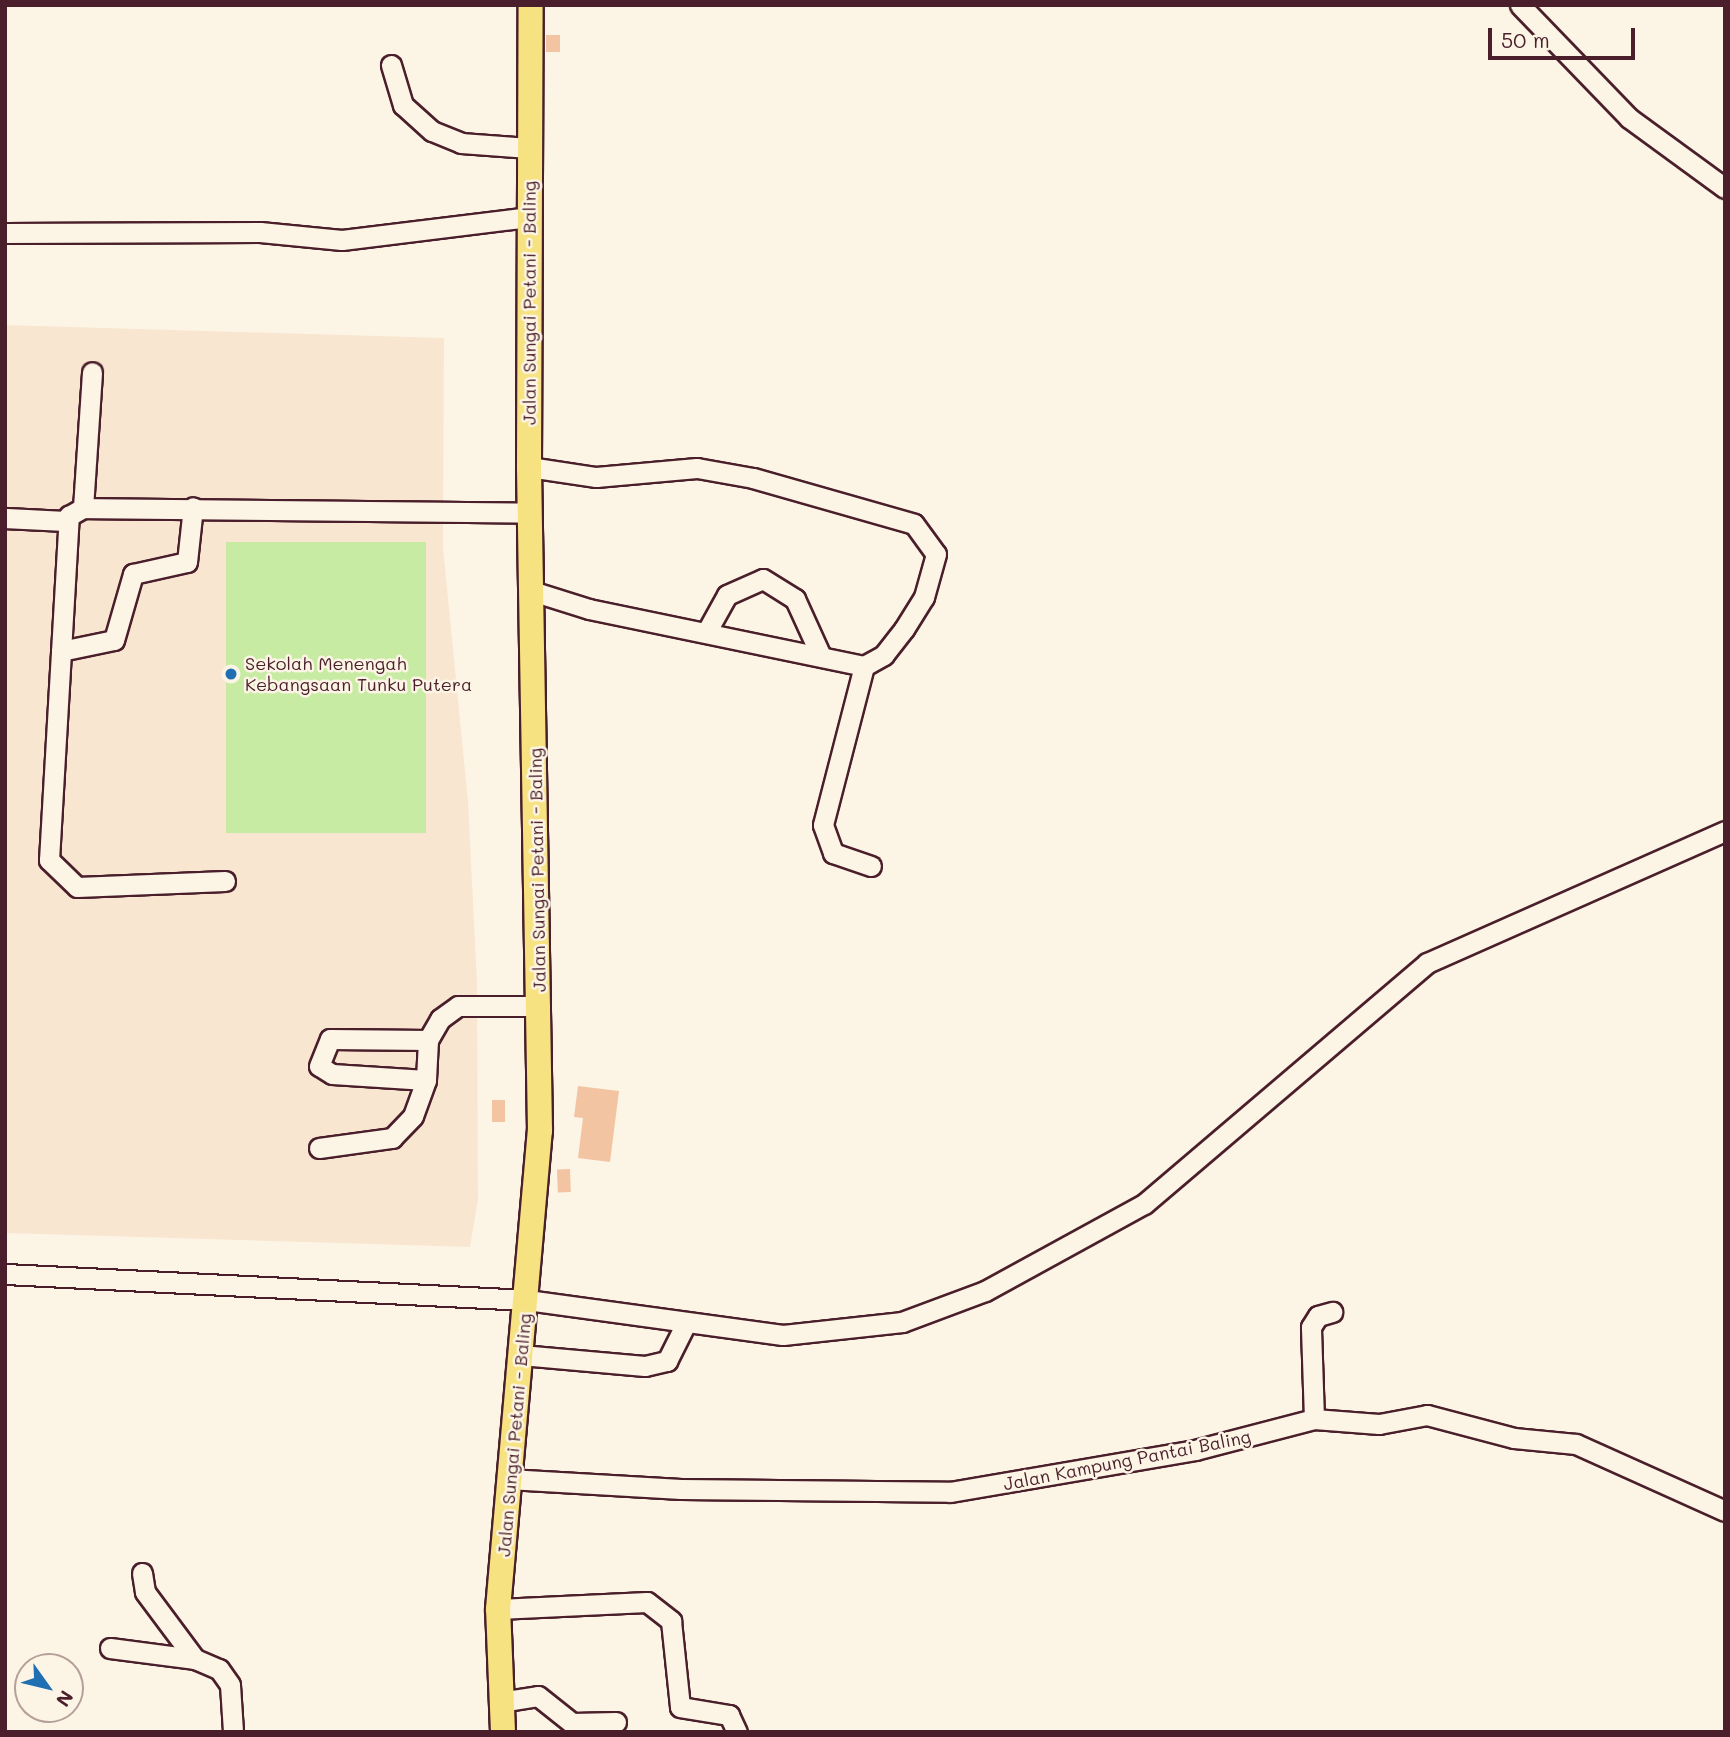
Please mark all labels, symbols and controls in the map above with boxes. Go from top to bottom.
scale bar [1492,14,1639,58]
text: 50 m [1501,26,1550,53]
street label: Jalan Sungai Petani - Baling [518,181,540,425]
place label: Sekolah Menengah Kebangsaan Tunku Putera [245,653,472,696]
marker: Sekolah Menengah Kebangsaan Tunku Putera [223,666,239,682]
street label: Jalan Sungai Petani - Baling [524,748,550,992]
street label: Jalan Sungai Petani - Baling [493,1312,535,1558]
street label: Jalan Kampung Pantai Baling [1001,1425,1253,1495]
north arrow [14,1653,84,1723]
text: N [51,1686,80,1712]

